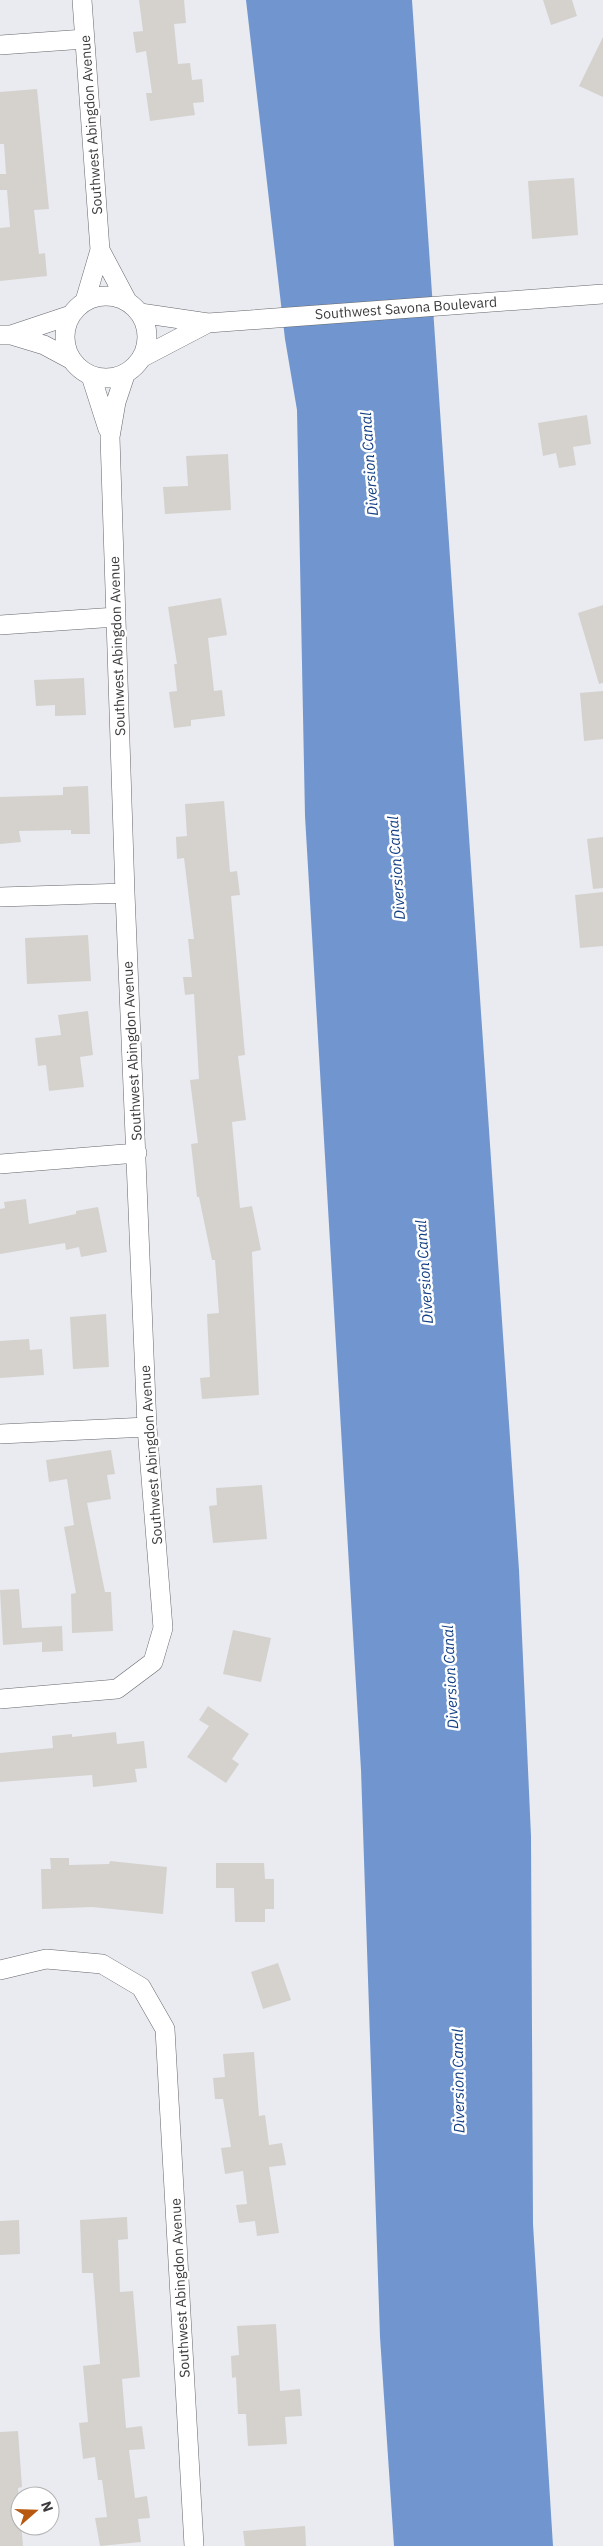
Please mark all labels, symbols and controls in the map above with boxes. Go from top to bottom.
street label: Southwest Abingdon Avenue [76,34,106,215]
street label: Southwest Savona Boulevard [314,293,498,323]
water label: Diversion Canal [356,411,382,517]
street label: Southwest Abingdon Avenue [105,556,129,736]
water label: Diversion Canal [383,815,409,921]
street label: Southwest Abingdon Avenue [118,960,146,1141]
water label: Diversion Canal [411,1219,437,1325]
street label: Southwest Abingdon Avenue [136,1364,166,1545]
water label: Diversion Canal [438,1624,462,1729]
water label: Diversion Canal [448,2029,468,2133]
street label: Southwest Abingdon Avenue [166,2197,194,2378]
north arrow [10,2486,60,2536]
text: N [37,2499,57,2514]

